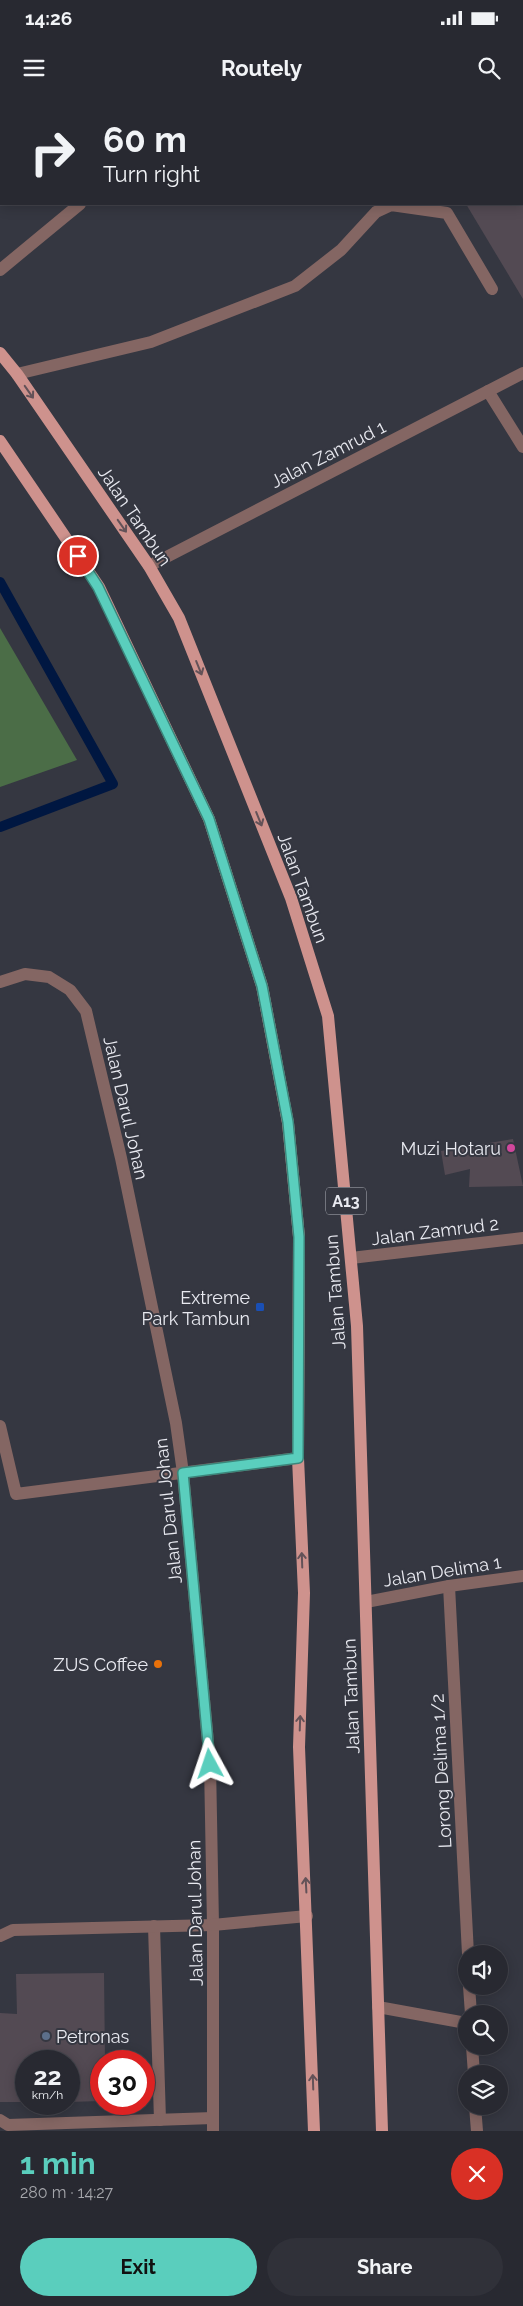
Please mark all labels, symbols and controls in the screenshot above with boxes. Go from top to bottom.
text: 14:26 [25,7,72,29]
icon: menu [20,54,48,82]
icon: search [475,54,503,82]
text: Routely [221,55,302,81]
text: 60 m [103,119,187,160]
icon: right [20,120,85,185]
text: Turn right [103,161,200,187]
one-way arrow [24,385,34,399]
street label: Jalan Zamrud 1 [267,416,389,492]
street label: Jalan Tambun [94,462,176,570]
one-way arrow [116,519,127,533]
pin [57,535,99,577]
icon: arrive [64,542,92,570]
one-way arrow [195,660,204,675]
one-way arrow [255,811,265,826]
street label: Jalan Tambun [273,830,333,946]
street label: Jalan Darul Johan [99,1034,153,1182]
place label: Muzi Hotaru [401,1138,501,1159]
marker: Muzi Hotaru [505,1142,517,1154]
road number: A13 [326,1188,366,1214]
street label: Jalan Zamrud 2 [370,1213,500,1249]
street label: Jalan Tambun [321,1234,349,1350]
place label: Extreme Park Tambun [141,1287,250,1329]
marker: Extreme Park Tambun [254,1301,266,1313]
street label: Jalan Darul Johan [150,1437,186,1585]
street label: Jalan Delima 1 [382,1551,503,1591]
one-way arrow [298,1552,307,1568]
street label: Jalan Tambun [338,1638,364,1754]
place label: ZUS Coffee [53,1654,148,1675]
marker: ZUS Coffee [152,1658,164,1670]
street label: Lorong Delima 1/2 [426,1693,456,1849]
one-way arrow [295,1715,305,1731]
position arrow [183,1737,235,1789]
street label: Jalan Darul Johan [183,1840,207,1986]
one-way arrow [301,1877,310,1893]
map controls [458,1945,508,2115]
button: sound [458,1945,508,1995]
button: search [458,2005,508,2055]
place label: Petronas [56,2026,130,2047]
marker: Petronas [40,2030,52,2042]
speed limit sign: 30 [90,2050,155,2115]
text: 22 [33,2061,62,2091]
button: layers [458,2065,508,2115]
one-way arrow [308,2075,317,2091]
text: km/h [32,2088,63,2102]
text: 1 min [20,2146,96,2181]
button: close [451,2148,503,2200]
text: 280 m · 14:27 [20,2183,113,2202]
button: Exit [20,2238,257,2296]
button: Share [267,2238,503,2296]

